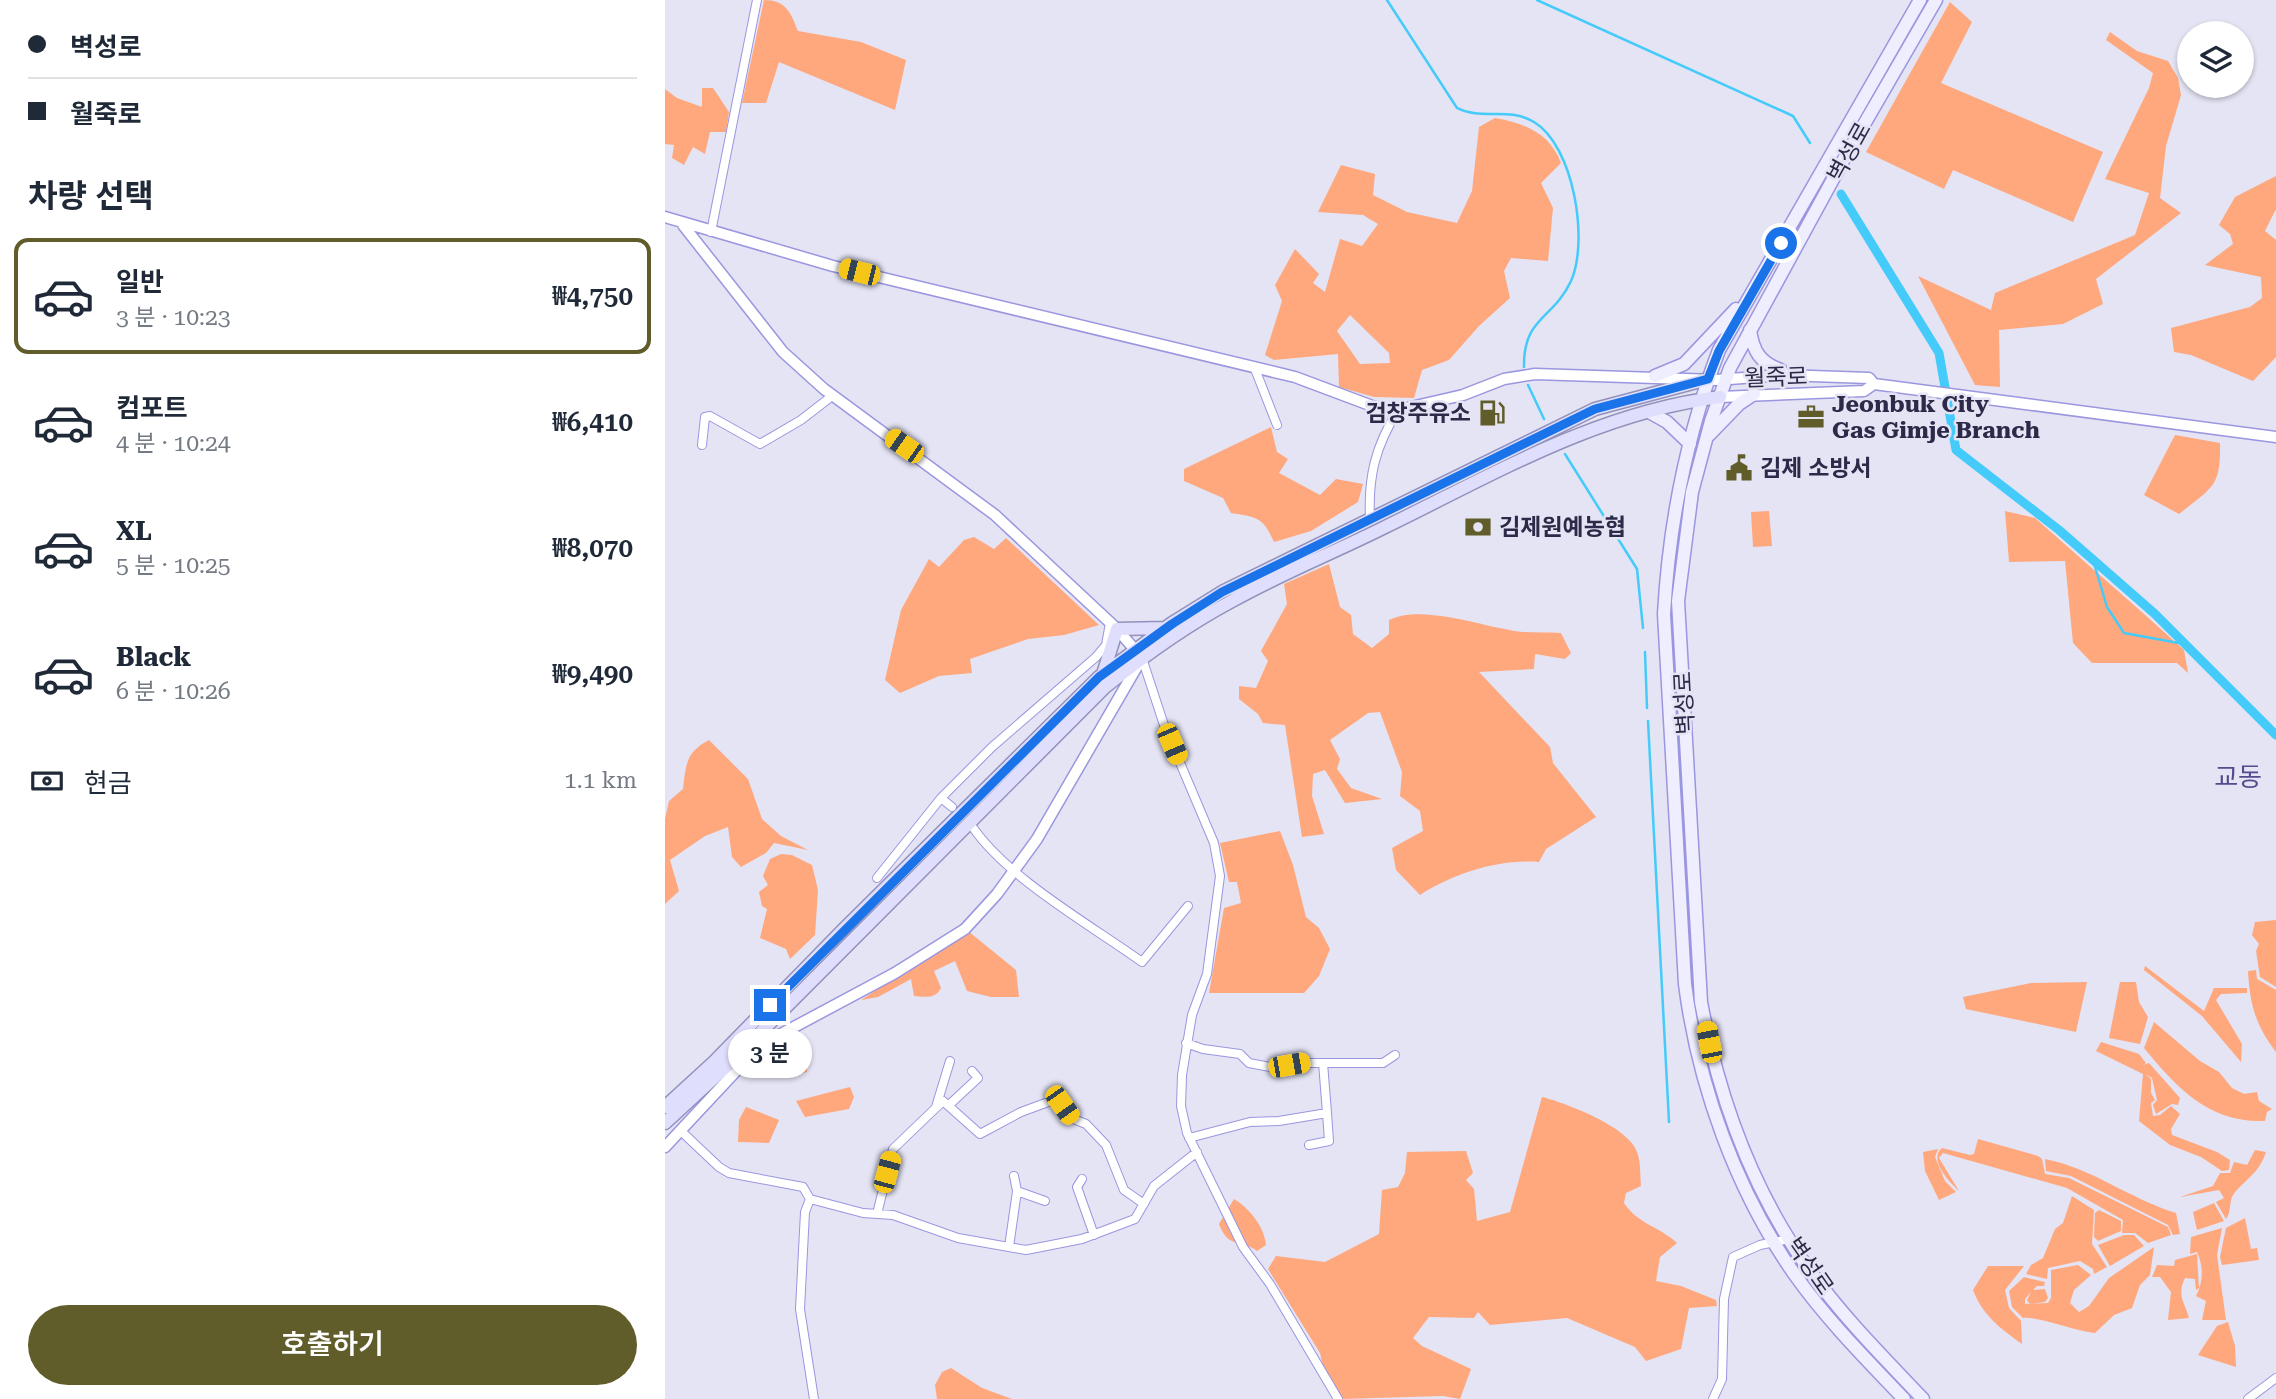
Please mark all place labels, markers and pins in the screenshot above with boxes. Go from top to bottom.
place label: Jeonbuk City Gas Gimje Branch [1832,391,2040,444]
fuel station icon: 검창주유소 [1477,398,1507,428]
place label: 검창주유소 [1365,400,1471,427]
office icon: Jeonbuk City Gas Gimje Branch [1796,402,1826,432]
public building icon: 김제 소방서 [1724,453,1754,483]
place label: 김제 소방서 [1760,455,1872,482]
bank icon: 김제원예농협 [1463,512,1493,542]
place label: 김제원예농협 [1499,514,1626,541]

